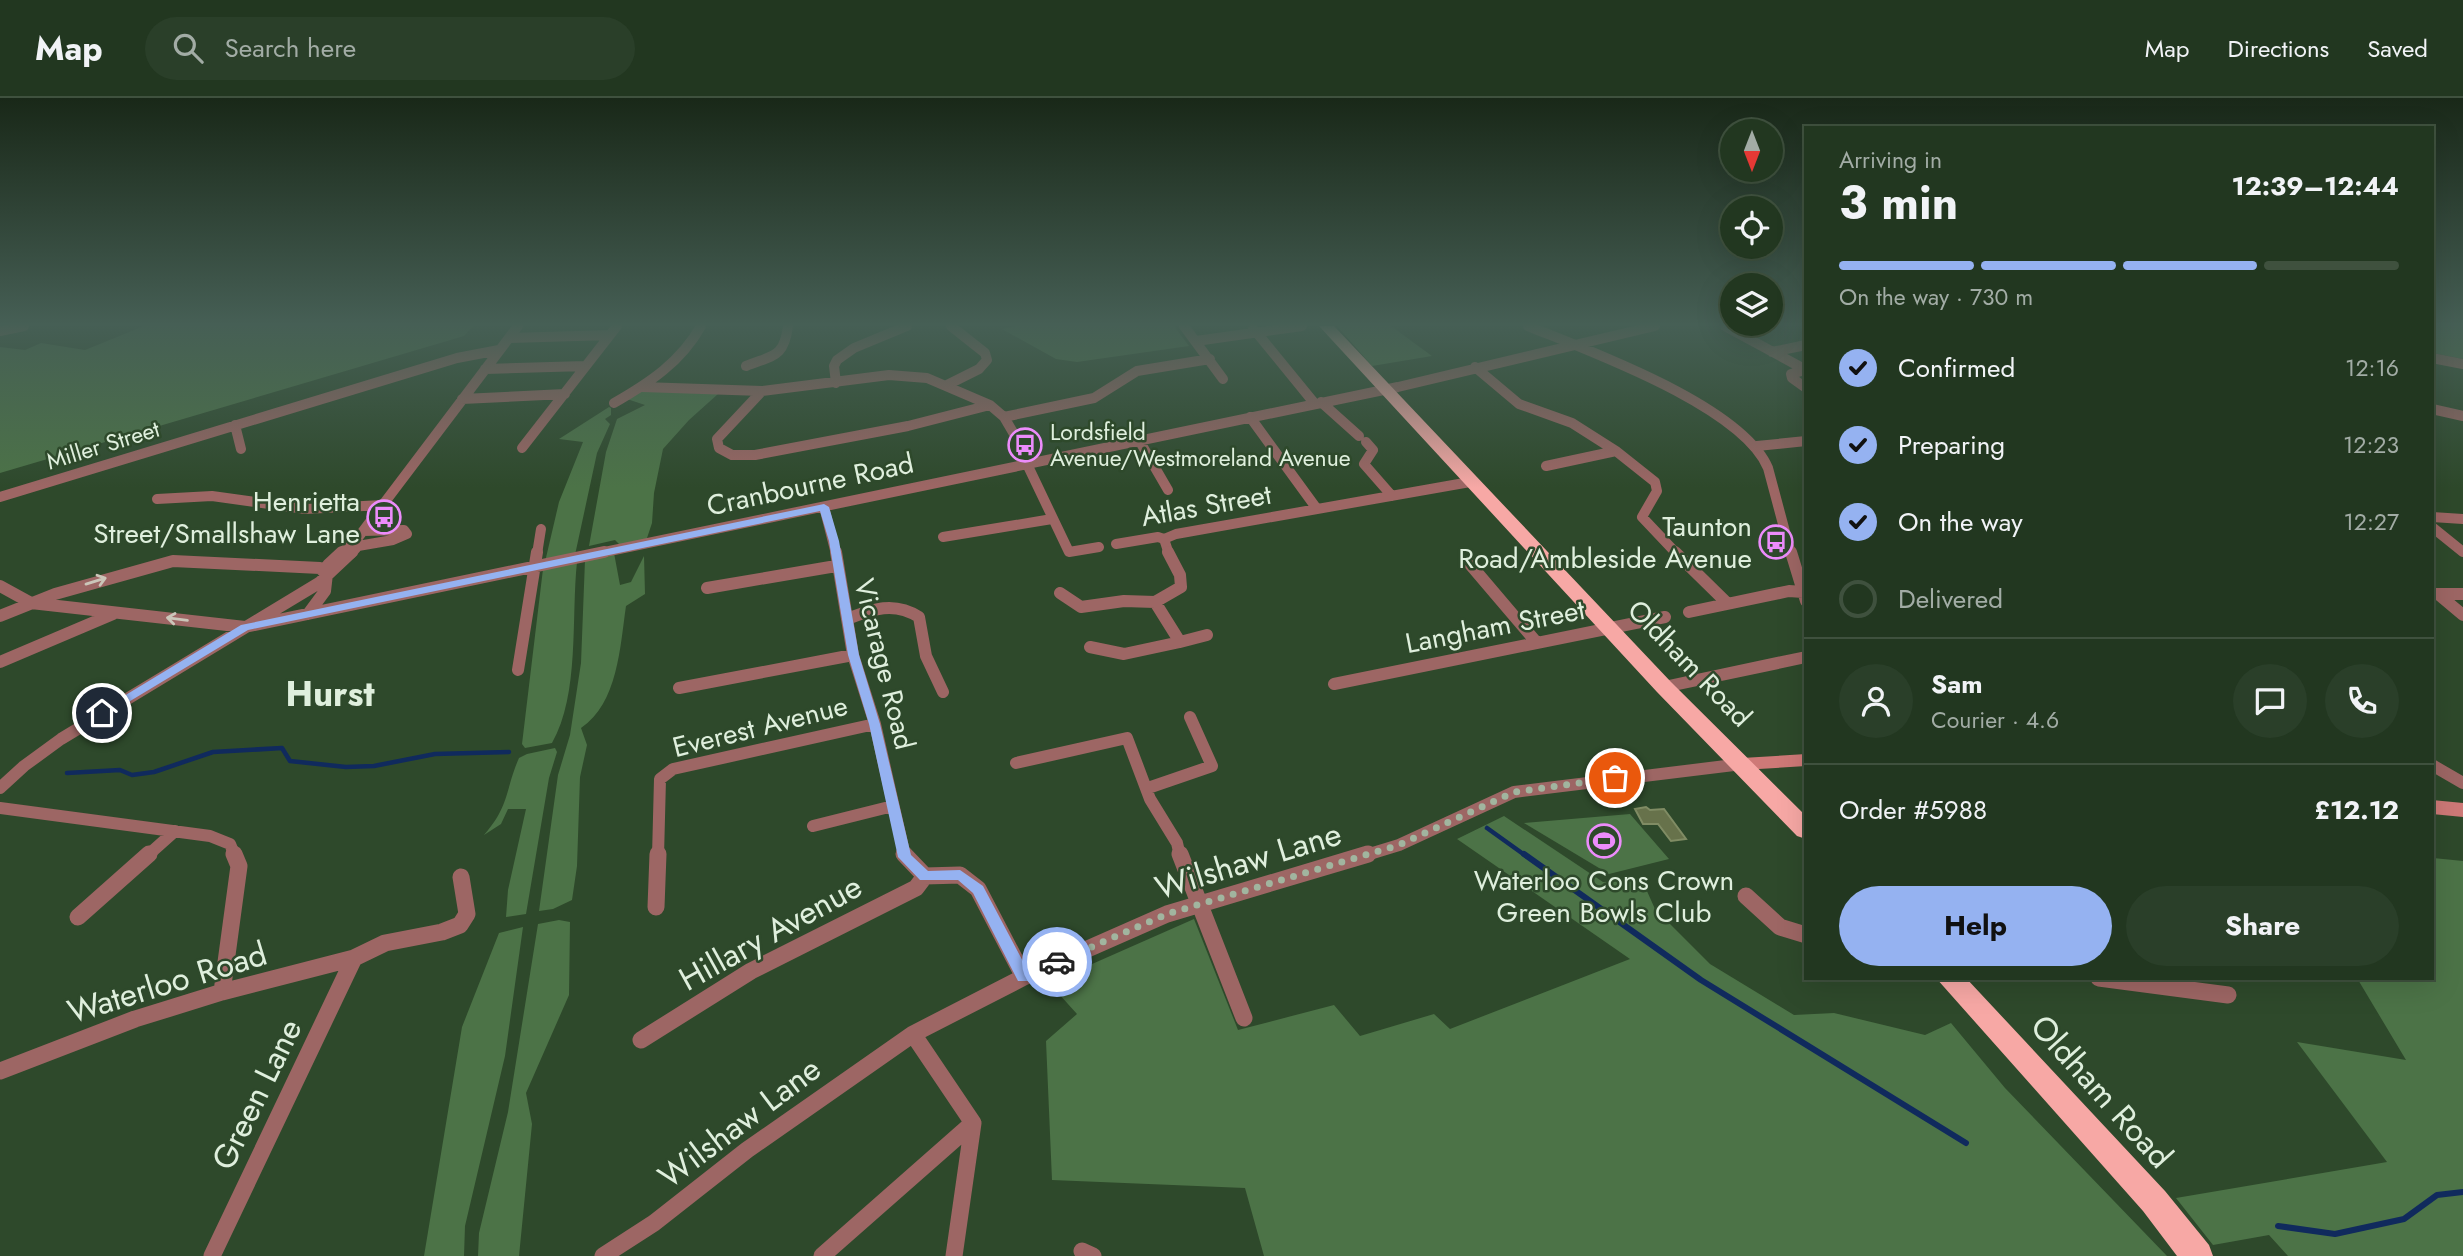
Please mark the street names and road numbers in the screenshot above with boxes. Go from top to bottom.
street label: Miller Street [42,412,164,478]
street label: Cranbourne Road [703,443,917,526]
street label: Atlas Street [1138,474,1275,537]
street label: Vicarage Road [843,574,926,754]
street label: Langham Street [1402,589,1589,664]
street label: Oldham Road [1618,590,1761,736]
street label: Everest Avenue [668,685,852,768]
street label: Wilshaw Lane [1149,810,1347,911]
street label: Hillary Avenue [670,863,870,1002]
street label: Waterloo Road [62,930,273,1035]
street label: Oldham Road [2020,1004,2183,1179]
street label: Green Lane [200,1011,313,1178]
street label: Wilshaw Lane [648,1046,830,1199]

